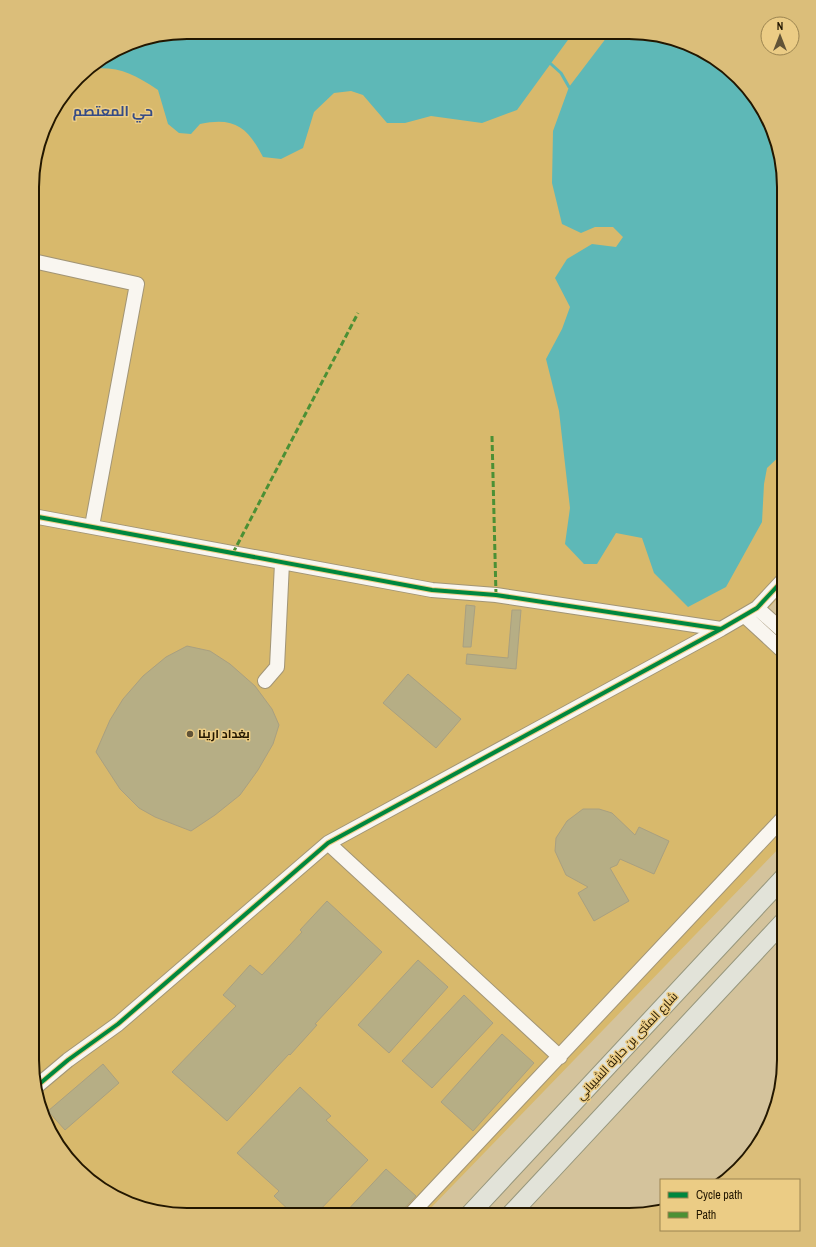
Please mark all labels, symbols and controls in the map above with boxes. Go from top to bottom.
north arrow [760,16,800,56]
text: N [777,19,783,33]
district label: حي المعتصم [73,102,153,123]
place label: بغداد ارينا [198,726,250,742]
marker: بغداد ارينا [185,729,195,739]
street label: شارع المثنى بن حارثة الشيباني [573,989,683,1105]
legend [660,1179,800,1231]
text: Cycle path [696,1187,743,1203]
text: Path [696,1207,716,1223]

